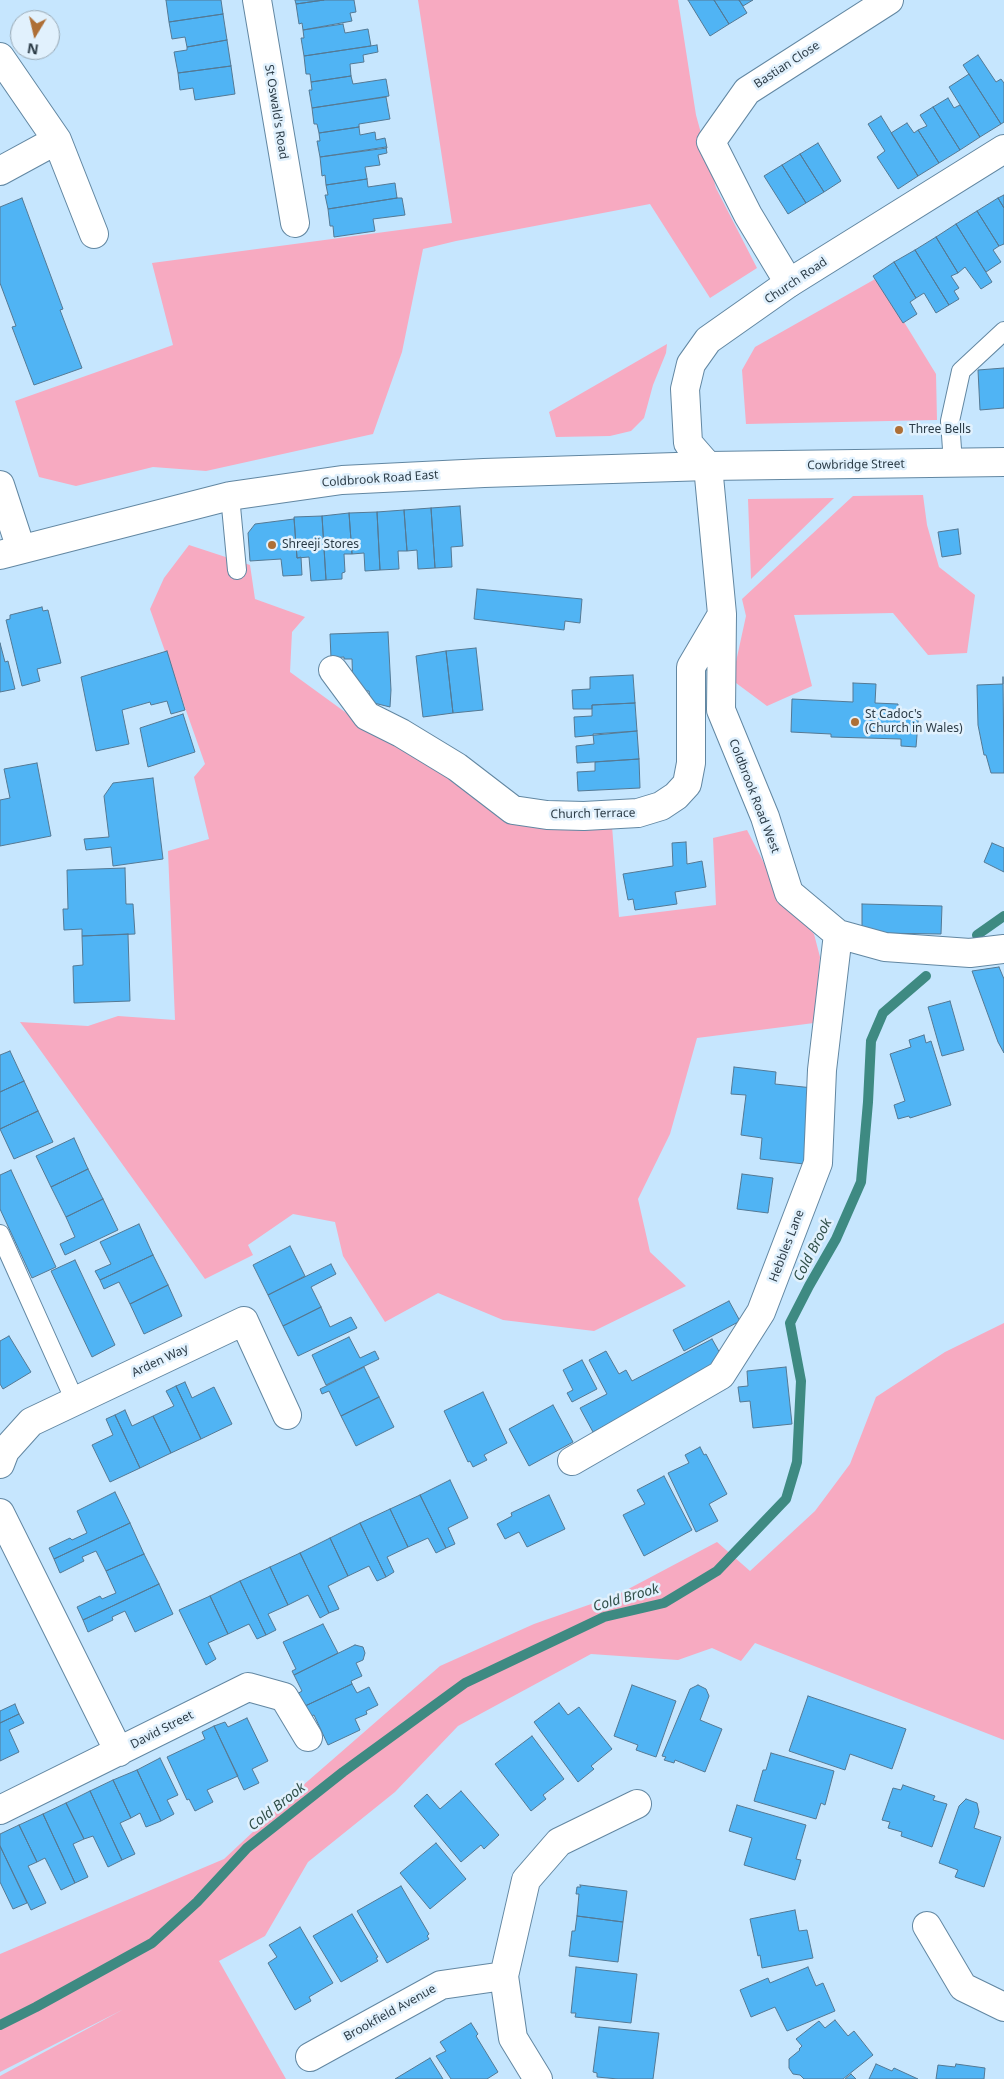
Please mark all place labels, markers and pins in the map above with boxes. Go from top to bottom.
place label: Three Bells [909,423,971,437]
marker: Three Bells [893,424,905,436]
place label: Shreeji Stores [282,538,359,552]
marker: Shreeji Stores [266,539,278,551]
place label: St Cadoc's (Church in Wales) [865,708,963,736]
marker: St Cadoc's (Church in Wales) [849,716,861,728]

